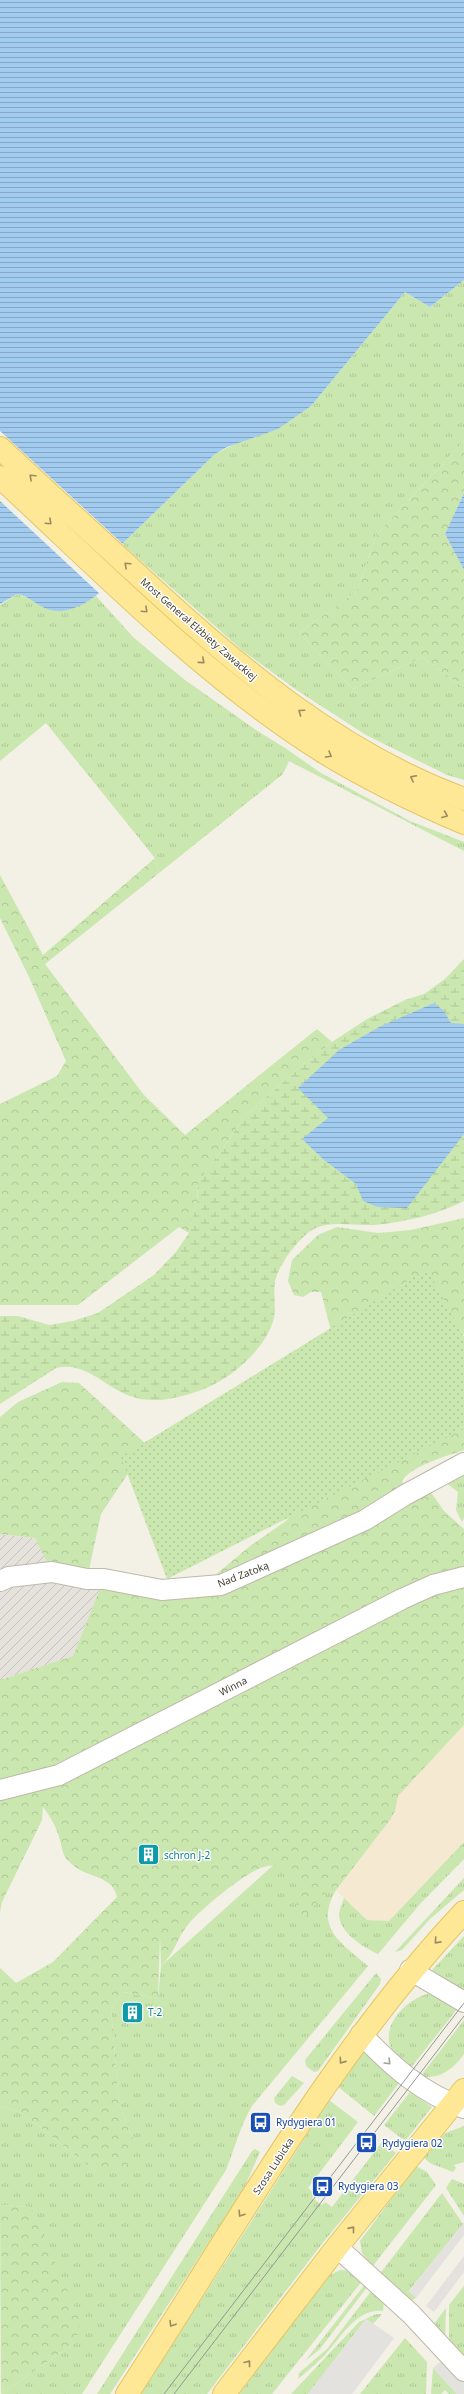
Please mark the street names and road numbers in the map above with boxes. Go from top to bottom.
street label: Most Generał Elżbiety Zawackiej [138,575,260,683]
street label: Nad Zatoką [215,1558,271,1590]
street label: Winna [217,1673,249,1699]
street label: Szosa Lubicka [249,2135,297,2197]

